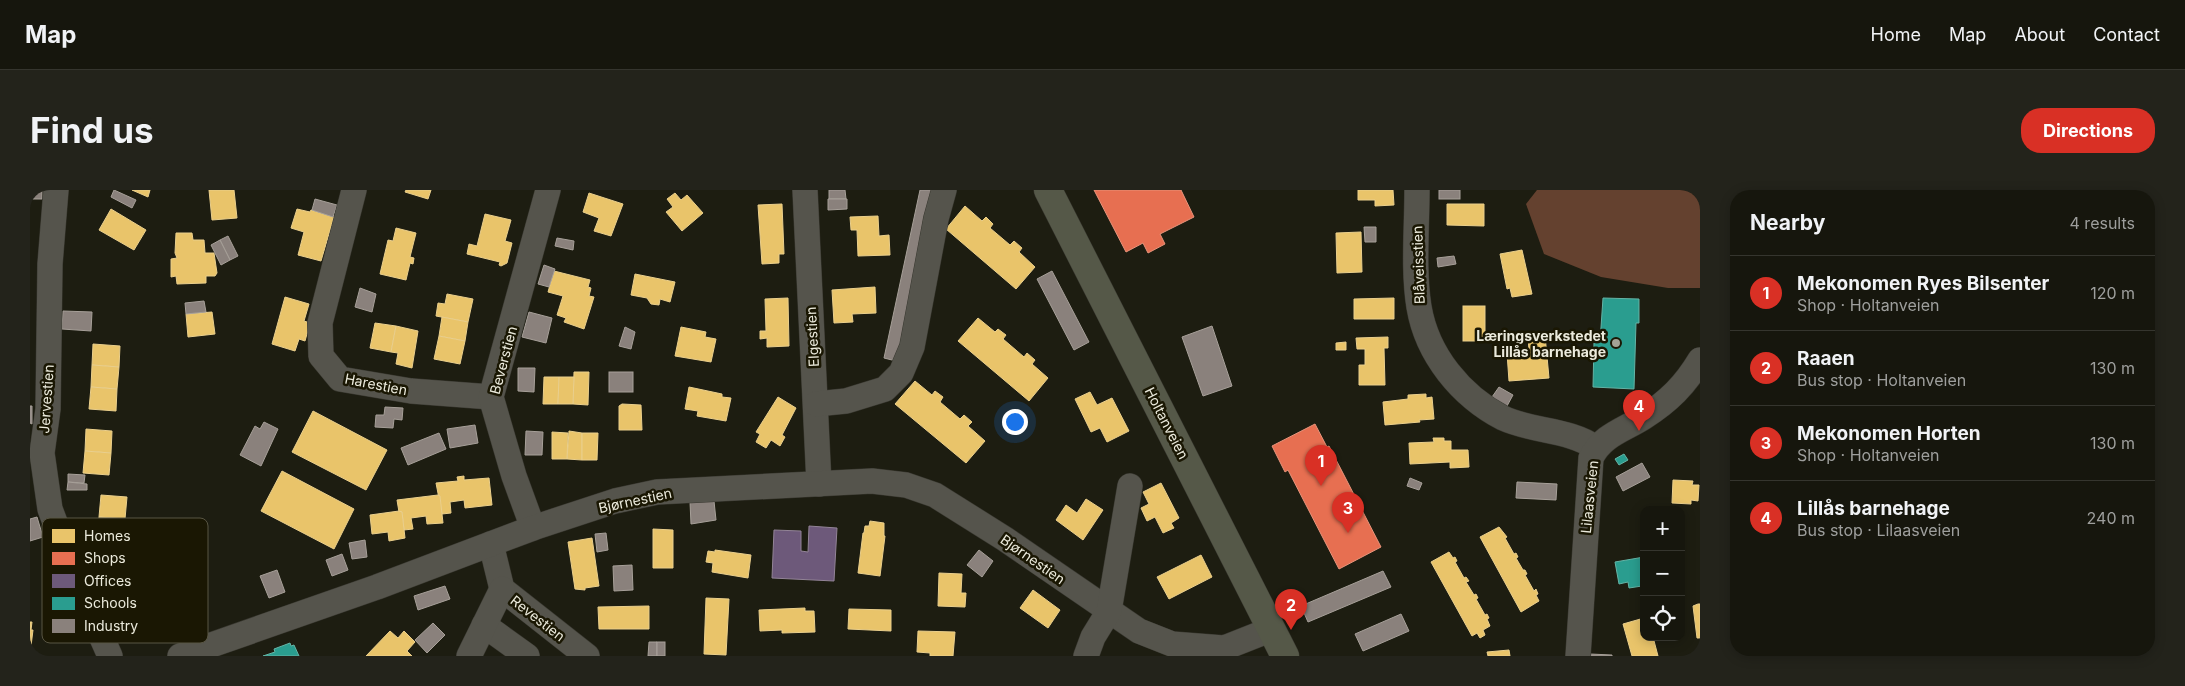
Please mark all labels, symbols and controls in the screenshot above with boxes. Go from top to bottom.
text: Map [25,20,76,49]
text: Home [1871,24,1921,45]
text: Map [1949,24,1986,45]
text: About [2014,24,2065,45]
text: Contact [2093,24,2160,45]
button: Directions [2021,108,2155,153]
text: Find us [30,109,154,151]
text: Nearby [1750,210,1825,235]
text: 4 results [2070,213,2135,233]
street label: Blåveisstien [1408,225,1428,305]
text: Mekonomen Ryes Bilsenter [1797,272,2049,295]
text: 1 [1763,283,1769,303]
text: 120 m [2090,283,2135,303]
text: Shop · Holtanveien [1797,295,1940,315]
street label: Elgestien [802,306,822,368]
street label: Beverstien [486,324,520,396]
place label: Læringsverkstedet Lillås barnehage [1476,327,1606,360]
marker: Læringsverkstedet Lillås barnehage [1610,337,1622,349]
text: Raaen [1797,347,1855,370]
text: 2 [1761,358,1771,378]
text: 130 m [2090,358,2135,378]
street label: Jervestien [35,364,57,434]
street label: Harestien [343,370,409,398]
text: Bus stop · Holtanveien [1797,370,1966,390]
street label: Holtanveien [1142,384,1192,462]
pin: 4 [1623,390,1655,431]
your location [1002,409,1028,435]
text: Mekonomen Horten [1797,422,1981,445]
text: 3 [1761,433,1771,453]
text: 130 m [2090,433,2135,453]
pin: 1 [1305,445,1337,486]
text: Shop · Holtanveien [1797,445,1940,465]
street label: Lilaasveien [1577,460,1601,534]
street label: Bjørnestien [597,484,673,516]
pin: 3 [1332,492,1364,533]
text: Lillås barnehage [1797,497,1950,520]
map controls [1640,506,1685,641]
button: + [1640,506,1685,551]
text: 4 [1761,508,1771,528]
text: 240 m [2087,508,2135,528]
legend [42,518,208,643]
text: Bus stop · Lilaasveien [1797,520,1960,540]
text: Homes [84,527,131,544]
street label: Bjørnestien [998,531,1068,587]
text: Shops [84,549,126,566]
button: − [1640,551,1685,596]
text: Offices [84,572,131,589]
pin: 2 [1275,589,1307,630]
street label: Revestien [507,592,569,644]
text: Schools [84,594,137,611]
button: locate [1640,596,1685,641]
text: Industry [84,617,138,634]

